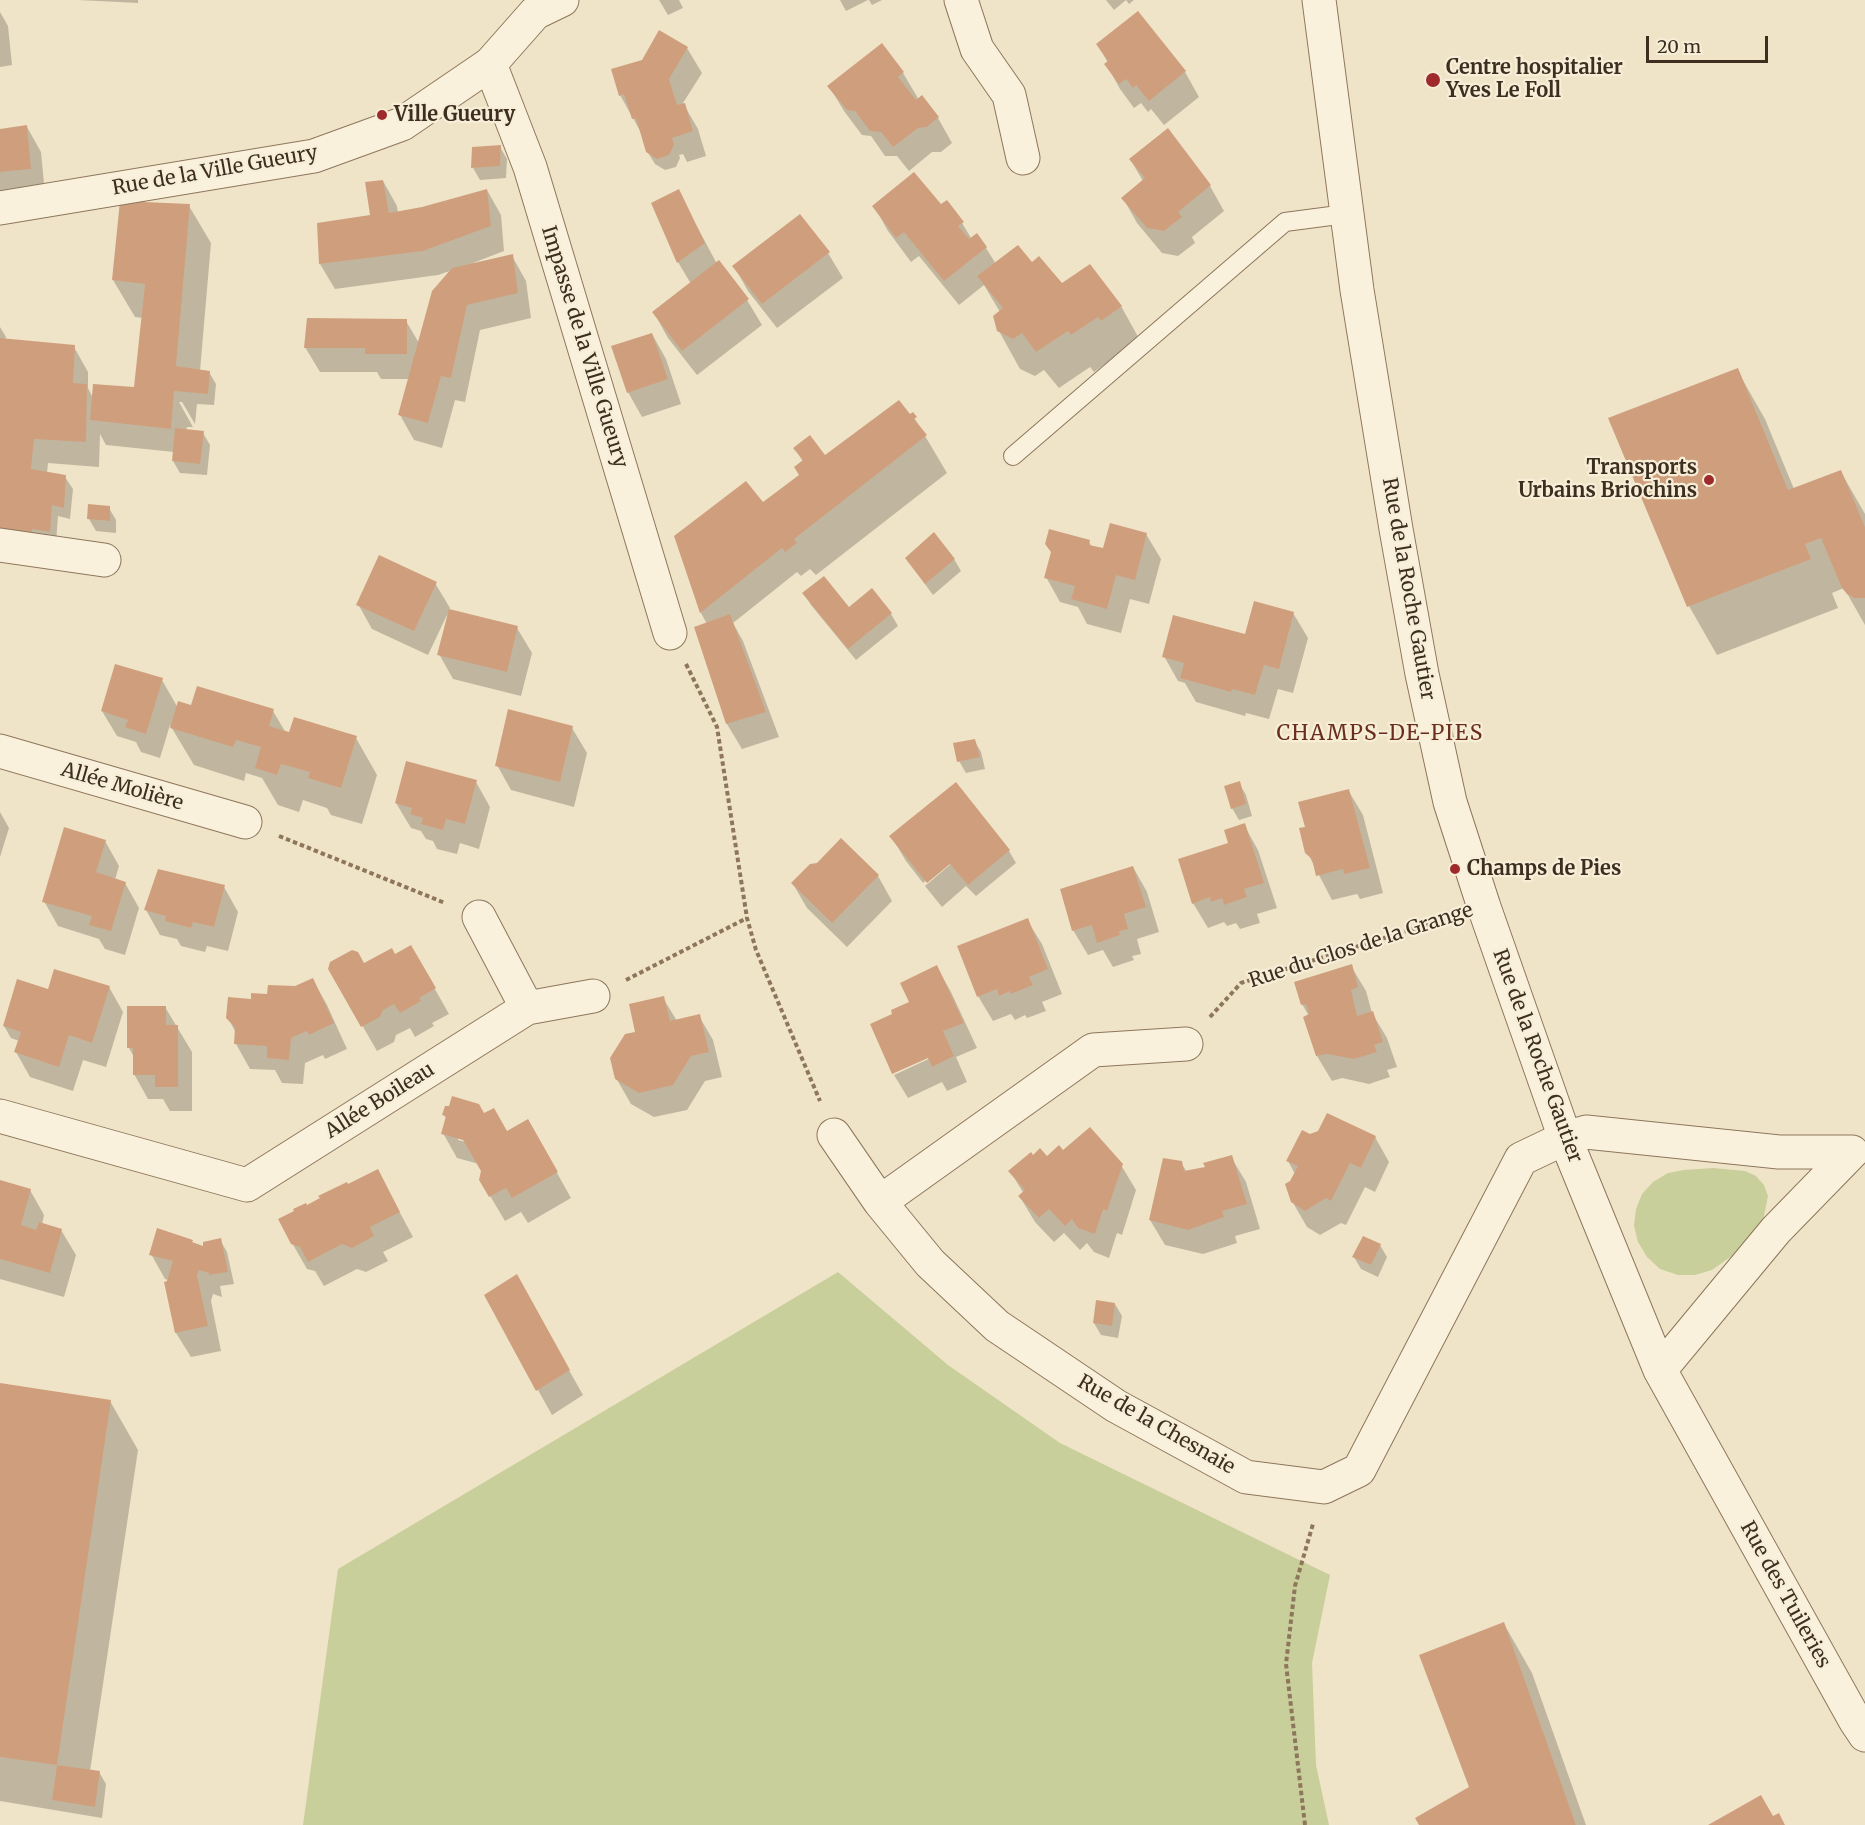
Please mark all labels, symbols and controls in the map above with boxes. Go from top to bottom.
scale bar [1649,24,1770,62]
text: 20 m [1657,35,1701,58]
place label: Centre hospitalier Yves Le Foll [1446,56,1623,103]
marker: Centre hospitalier Yves Le Foll [1424,71,1442,89]
place label: Ville Gueury [394,103,515,127]
marker: Ville Gueury [375,108,389,122]
street label: Rue de la Ville Gueury [110,141,320,201]
street label: Impasse de la Ville Gueury [536,223,632,471]
place label: Transports Urbains Briochins [1518,456,1697,503]
marker: Transports Urbains Briochins [1702,473,1716,487]
street label: Rue de la Roche Gautier [1377,476,1439,702]
district label: CHAMPS-DE-PIES [1276,721,1484,747]
street label: Allée Molière [58,758,186,816]
place label: Champs de Pies [1467,857,1621,881]
marker: Champs de Pies [1448,862,1462,876]
street label: Rue du Clos de la Grange [1246,898,1476,994]
street label: Rue de la Roche Gautier [1487,946,1587,1166]
street label: Allée Boileau [321,1058,439,1144]
street label: Rue de la Chesnaie [1073,1370,1239,1480]
street label: Rue des Tuileries [1735,1517,1835,1673]

